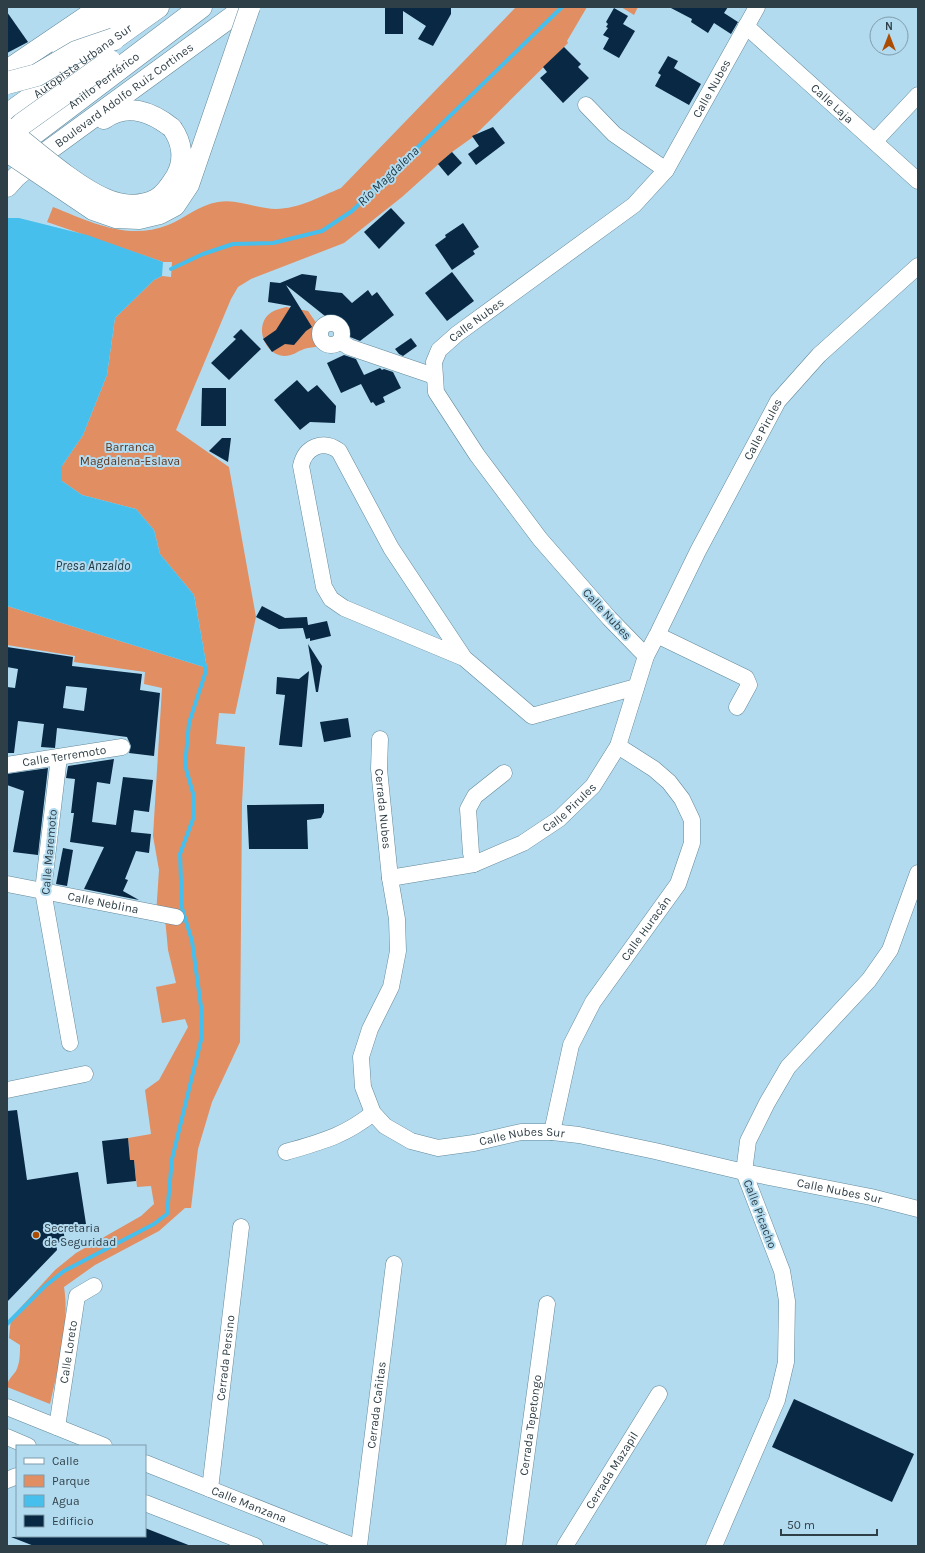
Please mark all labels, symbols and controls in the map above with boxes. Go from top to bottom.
north arrow [869,16,909,56]
text: N [885,20,893,33]
street label: Autopista Urbana Sur [31,21,135,101]
street label: Boulevard Adolfo Ruiz Cortines [52,40,196,150]
street label: Anillo Periférico [65,49,142,112]
street label: Calle Nubes [690,57,733,120]
street label: Calle Laja [808,81,856,126]
water label: Río Magdalena [354,143,422,209]
street label: Calle Nubes [446,295,507,345]
street label: Calle Pirules [741,396,785,462]
park label: Barranca Magdalena-Eslava [80,440,180,468]
water label: Presa Anzaldo [56,558,131,573]
street label: Calle Nubes [580,586,634,642]
street label: Calle Terremoto [21,743,107,770]
street label: Cerrada Nubes [372,768,394,850]
street label: Calle Pirules [540,780,599,835]
street label: Calle Maremoto [38,809,60,895]
street label: Calle Neblina [66,889,140,917]
street label: Calle Huracán [618,893,674,963]
street label: Calle Nubes Sur [478,1125,566,1149]
street label: Calle Nubes Sur [796,1176,884,1207]
street label: Calle Picacho [740,1178,780,1250]
place label: Secretaria de Seguridad [44,1221,116,1249]
marker: Secretaria de Seguridad [31,1230,41,1240]
street label: Cerrada Persino [213,1314,238,1402]
street label: Calle Loreto [57,1319,80,1384]
street label: Cerrada Cañitas [364,1361,389,1449]
street label: Cerrada Tepetongo [517,1374,544,1476]
street label: Cerrada Mazapil [583,1429,641,1512]
legend [16,1445,146,1537]
text: Calle [52,1454,79,1468]
text: Parque [52,1474,90,1488]
street label: Calle Manzana [209,1483,289,1526]
text: Agua [52,1494,80,1508]
scale bar [781,1511,877,1537]
text: Edificio [52,1514,93,1528]
text: 50 m [787,1518,815,1532]

